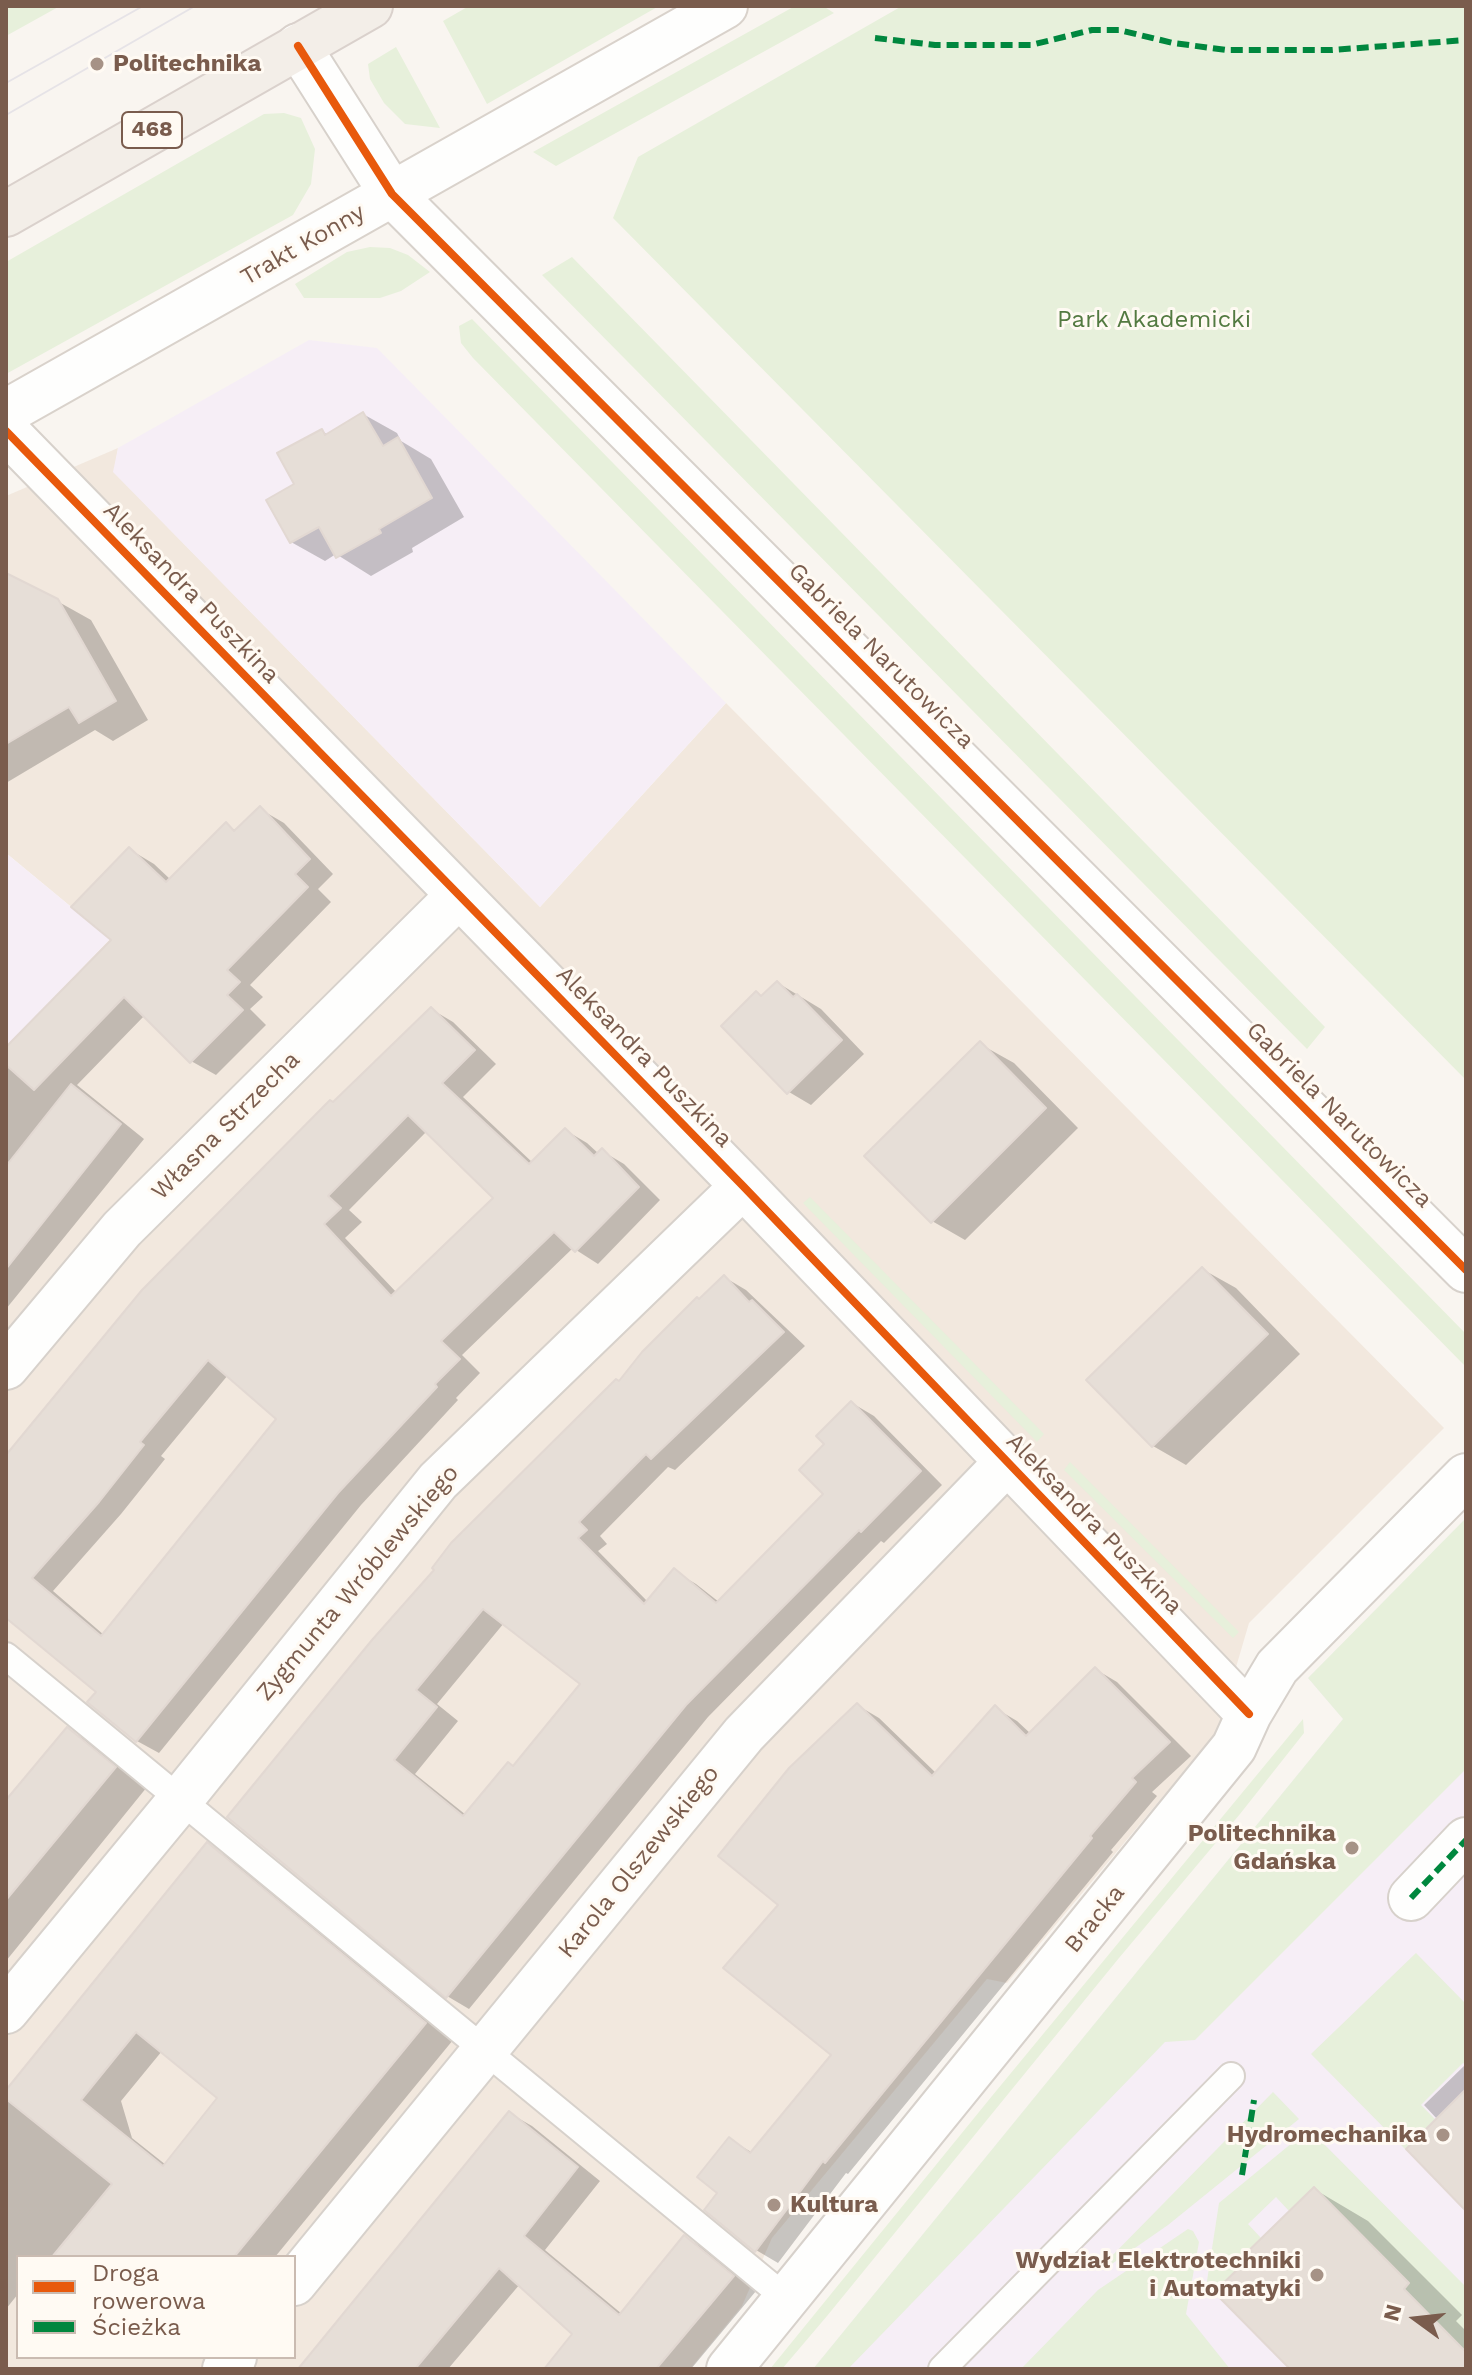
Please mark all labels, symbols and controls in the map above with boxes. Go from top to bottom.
place label: Politechnika [113,50,261,78]
marker: Politechnika [88,55,106,73]
road number: 468 [122,112,182,148]
street label: Trakt Konny [236,198,370,292]
park label: Park Akademicki [1057,306,1251,334]
street label: Aleksandra Puszkina [97,496,285,690]
street label: Gabriela Narutowicza [782,557,980,755]
street label: Aleksandra Puszkina [550,960,738,1154]
street label: Gabriela Narutowicza [1240,1016,1438,1214]
street label: Własna Strzecha [146,1046,306,1206]
street label: Aleksandra Puszkina [1000,1427,1188,1621]
street label: Zygmunta Wróblewskiego [251,1459,465,1707]
street label: Karola Olszewskiego [552,1760,726,1964]
place label: Politechnika Gdańska [1188,1820,1336,1876]
marker: Politechnika Gdańska [1343,1839,1361,1857]
street label: Bracka [1059,1879,1131,1959]
place label: Hydromechanika [1227,2121,1427,2149]
marker: Hydromechanika [1434,2126,1452,2144]
place label: Kultura [790,2191,878,2219]
marker: Kultura [765,2196,783,2214]
place label: Wydział Elektrotechniki i Automatyki [1016,2247,1301,2303]
legend [16,2255,296,2359]
text: Droga rowerowa [92,2259,206,2315]
marker: Wydział Elektrotechniki i Automatyki [1308,2266,1326,2284]
north arrow [1376,2279,1456,2359]
text: N [1378,2302,1407,2324]
text: Ścieżka [92,2313,181,2341]

